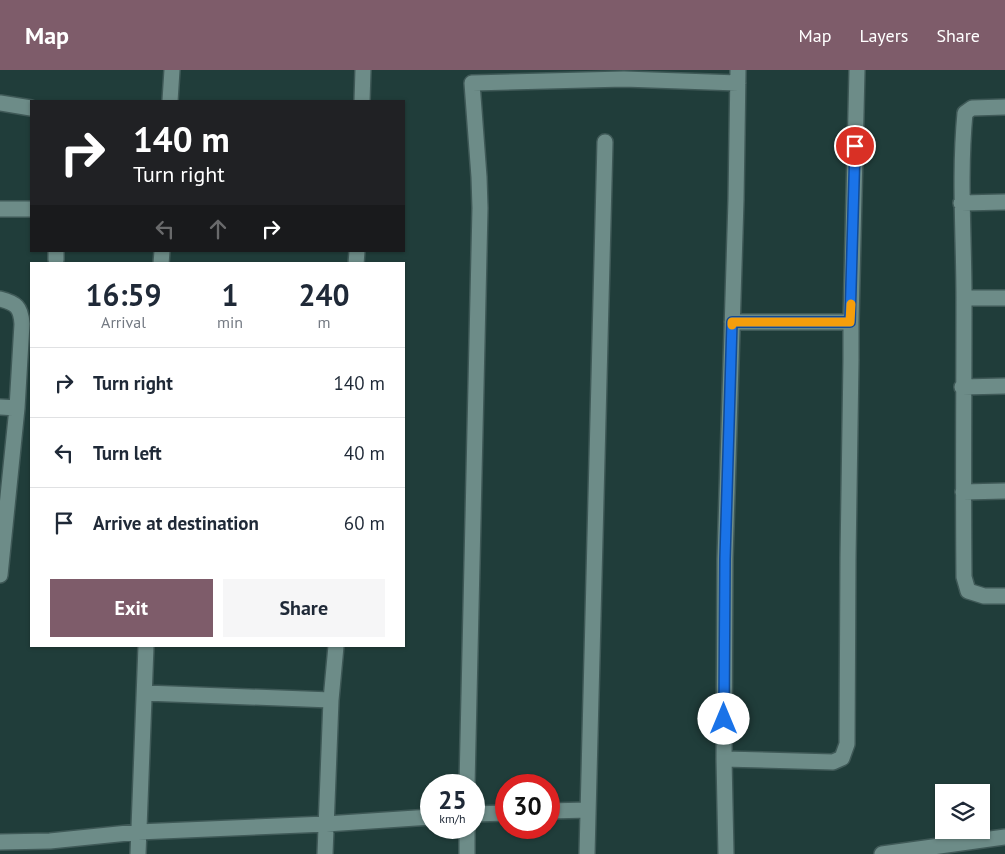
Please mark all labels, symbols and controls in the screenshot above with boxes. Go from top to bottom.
text: Map [25,20,69,51]
text: Map [799,24,831,47]
text: Layers [859,24,908,47]
text: Share [936,24,980,47]
text: 140 m [133,116,230,162]
icon: right [50,120,115,185]
pin [834,125,876,167]
icon: arrive [841,132,869,160]
text: Turn right [133,160,225,188]
icon: left [151,215,179,243]
icon: ahead [204,215,232,243]
icon: right [257,215,285,243]
text: 16:59 [85,275,162,314]
text: 1 [222,275,239,314]
text: 240 [298,275,350,314]
text: Arrival [101,312,146,332]
text: min [217,312,243,332]
text: m [318,312,331,332]
icon: right [50,369,78,397]
text: Turn right [93,371,173,395]
text: 140 m [333,371,385,395]
icon: left [50,439,78,467]
text: Turn left [93,441,162,465]
text: 40 m [344,441,385,465]
icon: arrive [50,509,78,537]
text: Arrive at destination [93,511,259,535]
text: 60 m [344,511,385,535]
button: Exit [50,579,213,637]
button: Share [223,579,385,637]
position arrow [697,692,749,744]
speed limit sign: 30 [495,774,560,839]
text: 25 [438,784,467,816]
map controls [935,784,990,839]
button: layers [935,784,990,839]
text: km/h [439,811,466,826]

